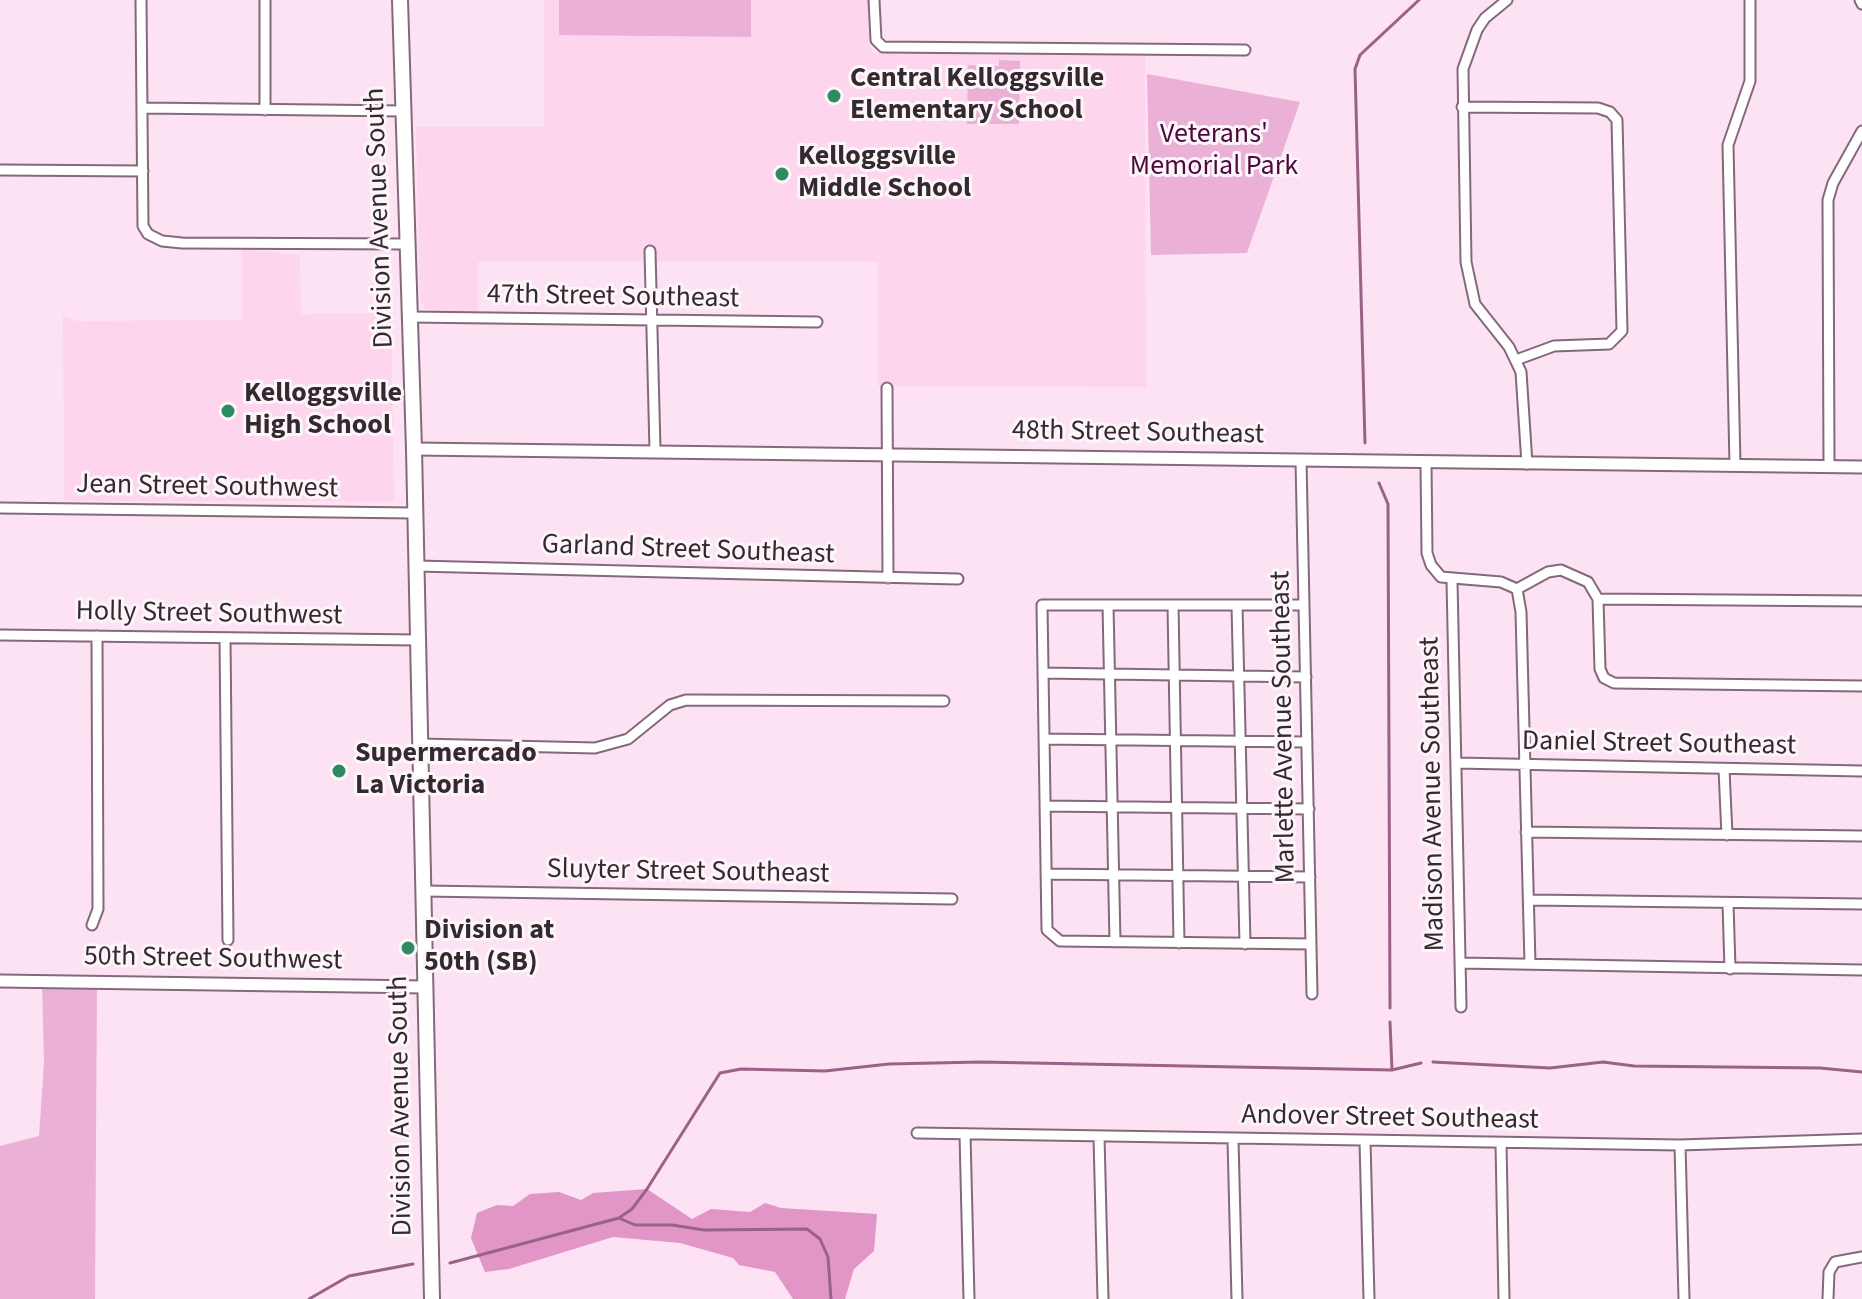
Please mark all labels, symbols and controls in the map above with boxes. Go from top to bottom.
place label: Central Kelloggsville Elementary School [850,63,1104,129]
street label: Division Avenue South [360,87,402,349]
marker: Central Kelloggsville Elementary School [825,87,843,105]
park label: Veterans' Memorial Park [1130,119,1298,185]
place label: Kelloggsville Middle School [798,141,971,207]
marker: Kelloggsville Middle School [773,165,791,183]
street label: 47th Street Southeast [487,279,739,317]
place label: Kelloggsville High School [244,378,402,444]
marker: Kelloggsville High School [219,402,237,420]
street label: 48th Street Southeast [1012,415,1264,453]
street label: Jean Street Southwest [76,469,338,507]
street label: Garland Street Southeast [541,529,835,573]
street label: Marlette Avenue Southeast [1265,570,1305,884]
street label: Holly Street Southwest [75,596,343,634]
street label: Madison Avenue Southeast [1414,636,1454,952]
street label: Daniel Street Southeast [1522,726,1796,764]
place label: Supermercado La Victoria [355,738,537,804]
marker: Supermercado La Victoria [330,762,348,780]
street label: Sluyter Street Southeast [546,854,830,892]
place label: Division at 50th (SB) [424,915,554,981]
marker: Division at 50th (SB) [399,939,417,957]
street label: 50th Street Southwest [83,941,343,979]
street label: Division Avenue South [383,975,421,1237]
street label: Andover Street Southeast [1241,1100,1539,1138]

